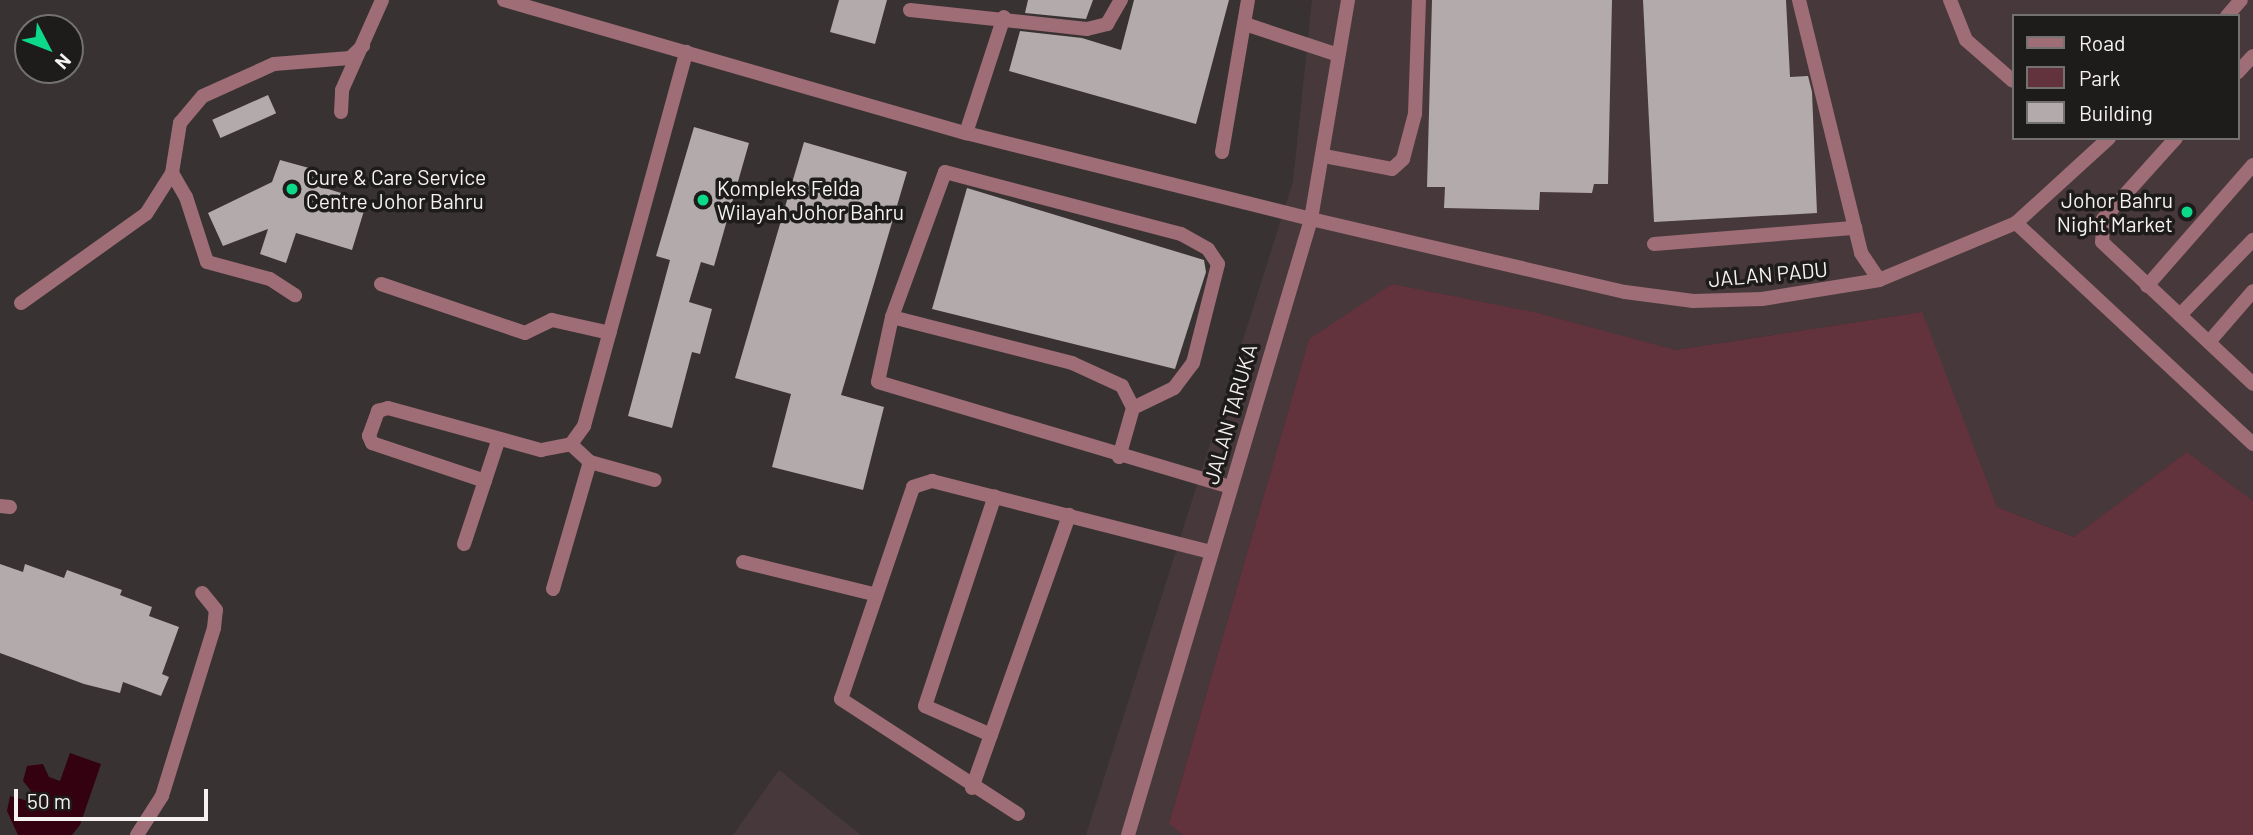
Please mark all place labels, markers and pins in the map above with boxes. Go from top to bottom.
place label: Cure & Care Service Centre Johor Bahru [306,164,486,214]
place label: Kompleks Felda Wilayah Johor Bahru [717,175,904,225]
marker: Cure & Care Service Centre Johor Bahru [284,181,300,197]
place label: Johor Bahru Night Market [2057,187,2173,237]
marker: Kompleks Felda Wilayah Johor Bahru [695,192,711,208]
marker: Johor Bahru Night Market [2179,204,2195,220]

